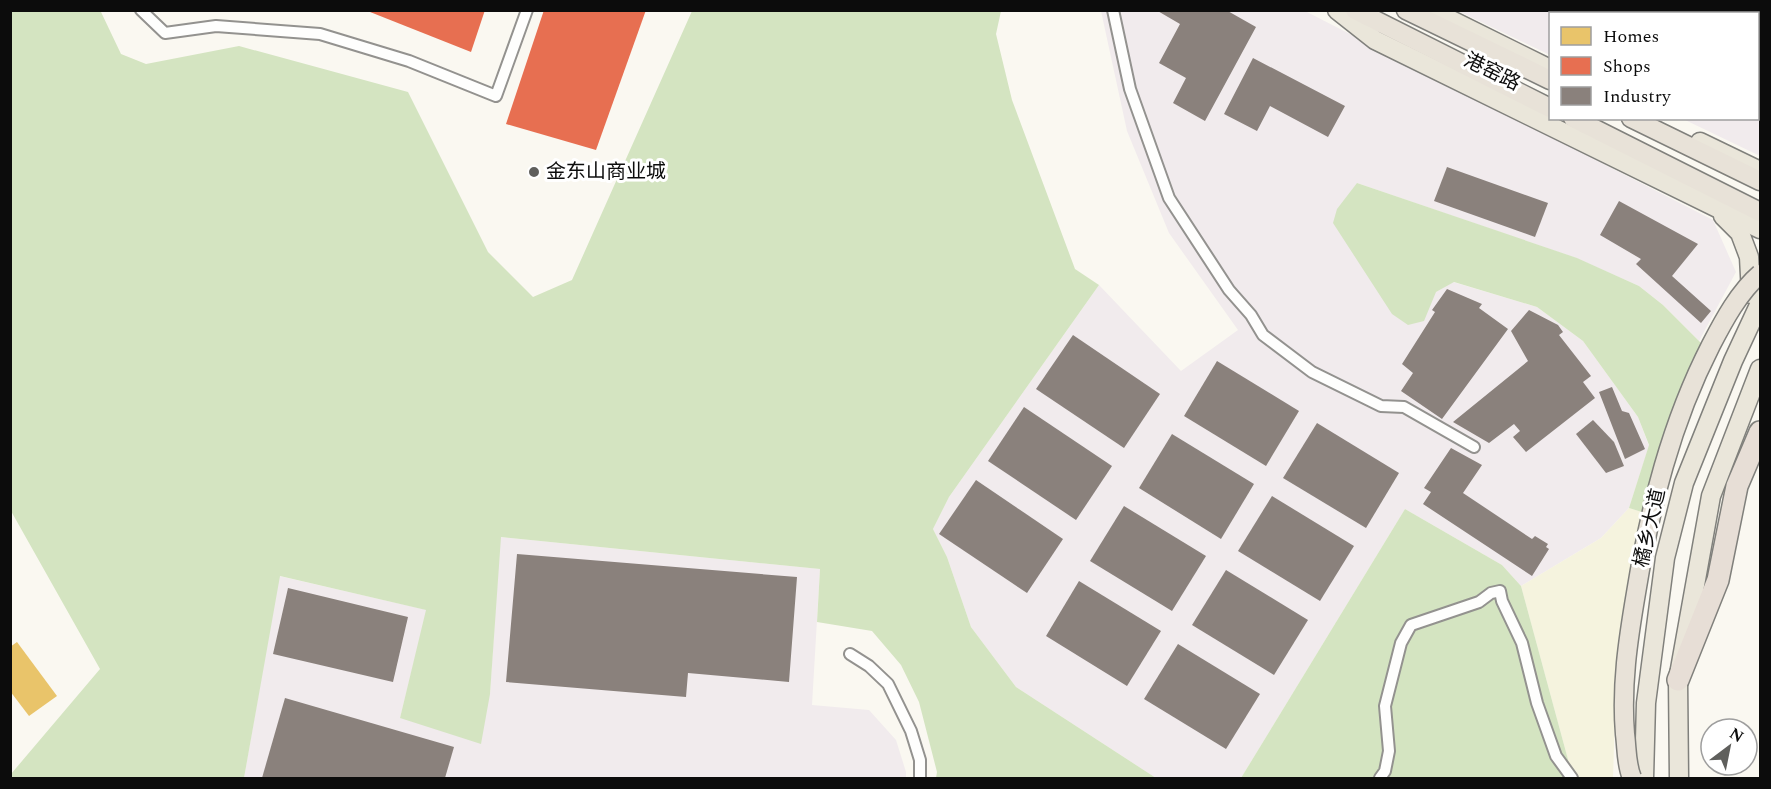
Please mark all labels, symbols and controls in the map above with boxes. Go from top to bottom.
legend [1549,12,1759,120]
text: Homes [1603,23,1659,50]
street label: 港窑路 [1458,45,1526,99]
text: Shops [1603,53,1651,80]
text: Industry [1603,83,1672,110]
place label: 金东山商业城 [546,157,666,187]
marker: 金东山商业城 [527,165,541,179]
street label: 橘乡大道 [1626,486,1674,570]
north arrow [1699,717,1759,777]
text: N [1725,721,1748,749]

